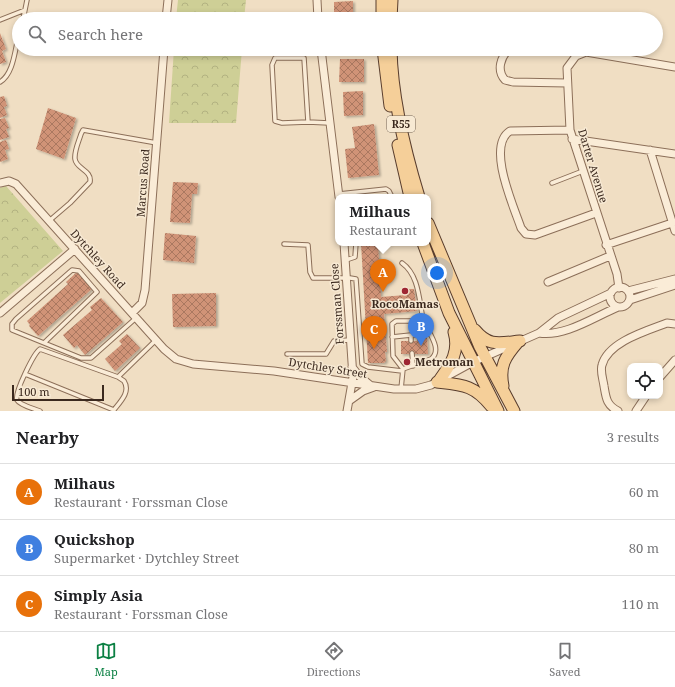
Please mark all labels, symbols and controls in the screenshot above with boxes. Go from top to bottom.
search box [12,12,663,56]
icon: search [26,23,48,45]
text: Search here [58,24,143,44]
road number: R55 [387,116,415,132]
street label: Darter Avenue [575,127,612,205]
street label: Marcus Road [133,148,152,218]
popup [335,194,431,246]
text: Milhaus [349,201,410,221]
text: Restaurant [349,221,417,239]
street label: Dytchley Road [68,226,129,292]
pin: A [370,259,396,292]
street label: Forssman Close [326,263,347,345]
your location [427,263,447,283]
marker: RocoMamas [400,286,410,296]
place label: RocoMamas [372,296,438,311]
pin: B [408,313,434,346]
pin: C [361,316,387,349]
street label: Dytchley Street [288,354,369,381]
place label: Metroman [415,354,474,369]
marker: Metroman [402,357,412,367]
map controls [627,363,663,399]
button: locate [627,363,663,399]
scale bar [12,383,104,402]
text: 100 m [18,384,50,399]
text: Nearby [16,426,79,449]
text: 3 results [607,428,659,446]
text: Milhaus [54,473,115,493]
text: A [24,483,34,501]
text: 60 m [629,483,659,501]
text: Restaurant · Forssman Close [54,493,228,511]
text: Quickshop [54,529,135,549]
text: B [25,539,33,557]
text: 80 m [629,539,659,557]
text: Supermarket · Dytchley Street [54,549,239,567]
text: Simply Asia [54,585,143,605]
text: C [25,595,33,613]
text: 110 m [622,595,659,613]
text: Restaurant · Forssman Close [54,605,228,623]
tab: Map [94,640,118,679]
tab: Directions [307,640,360,679]
tab: Saved [549,640,581,679]

